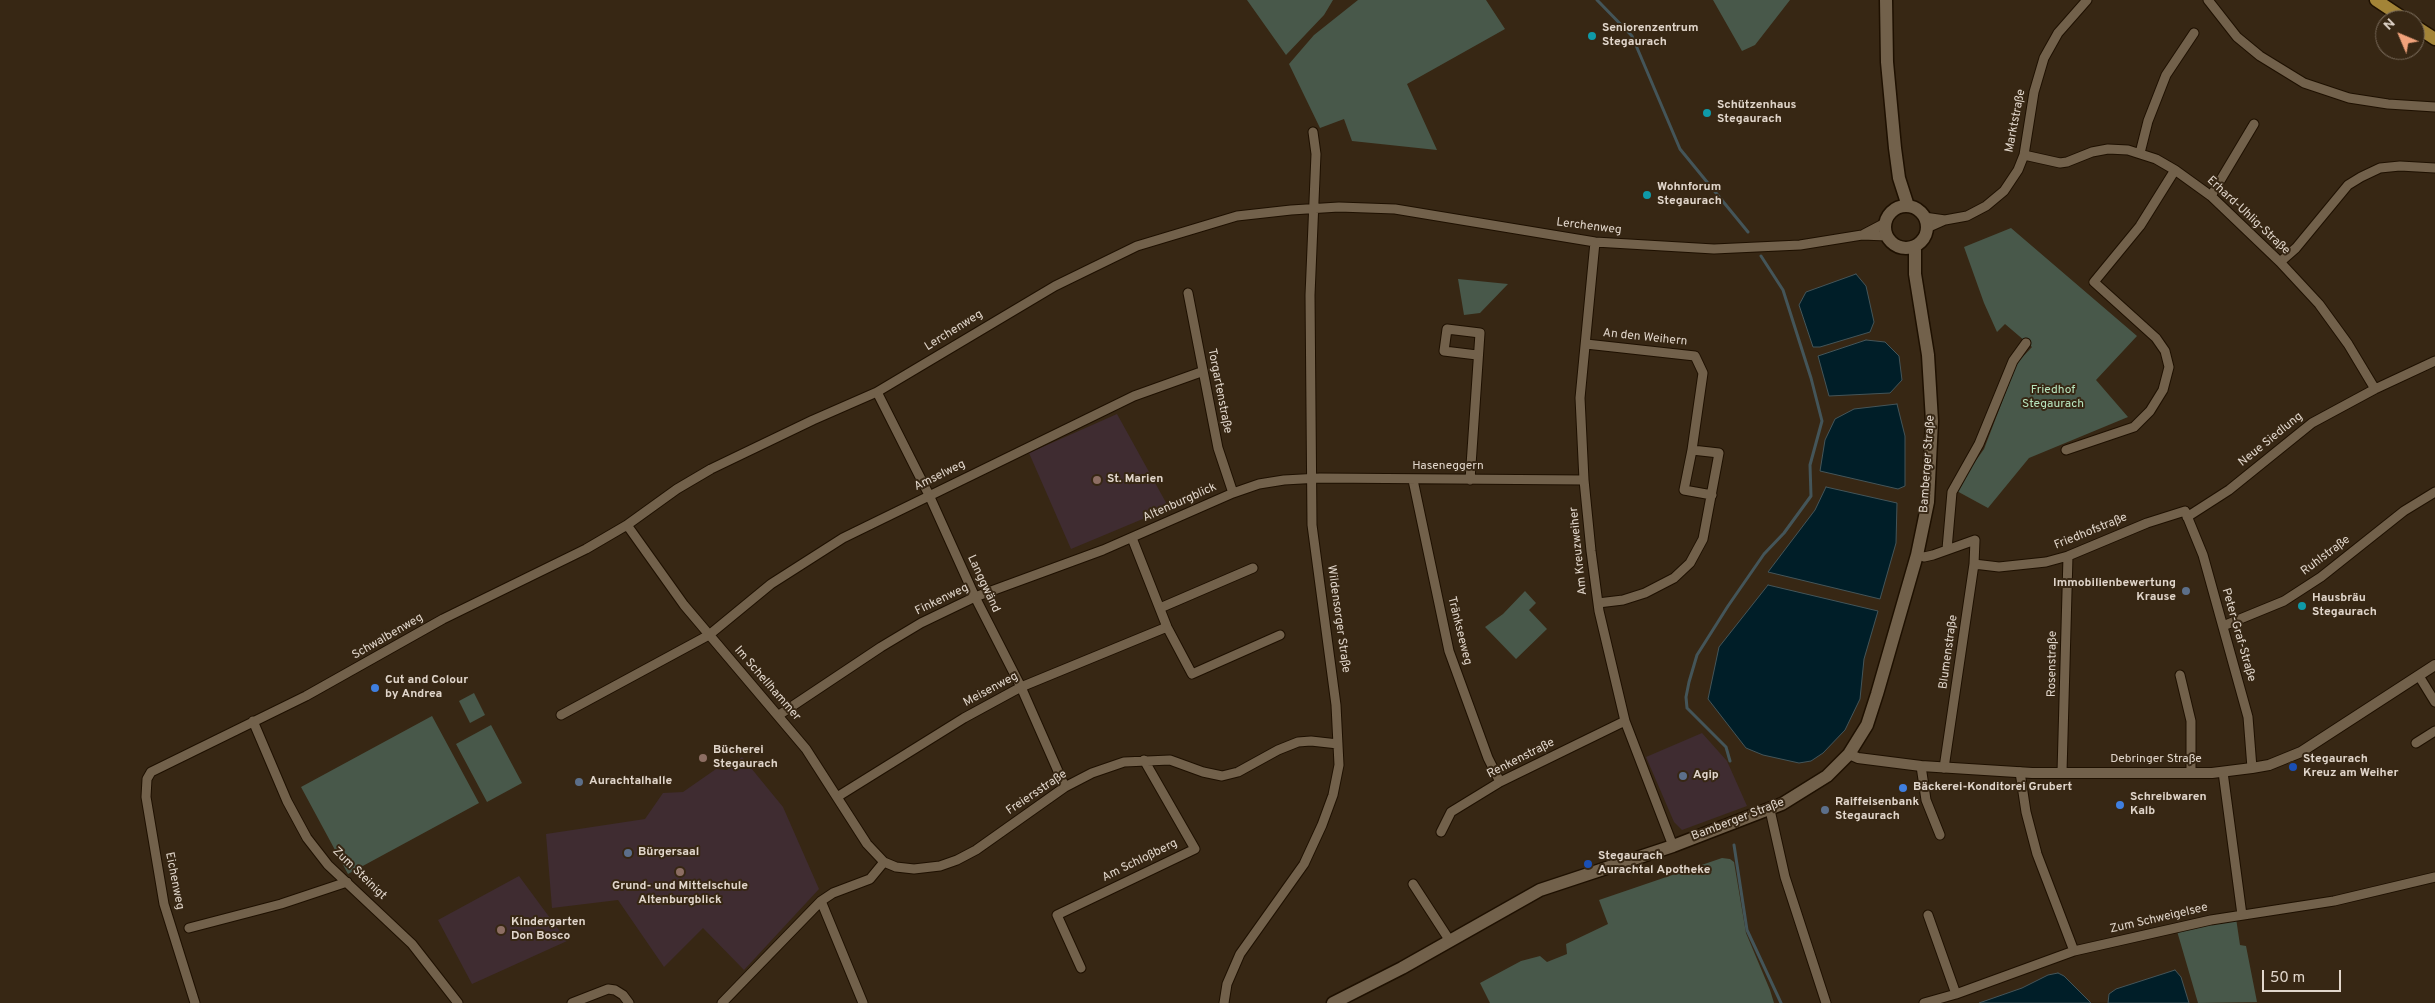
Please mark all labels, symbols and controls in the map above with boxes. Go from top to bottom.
north arrow [2375,10,2425,60]
text: N [2380,15,2399,34]
place label: Seniorenzentrum Stegaurach [1602,22,1698,50]
marker: Seniorenzentrum Stegaurach [1586,30,1598,42]
street label: Marktstraße [2003,88,2029,154]
place label: Schützenhaus Stegaurach [1717,99,1797,127]
marker: Schützenhaus Stegaurach [1701,107,1713,119]
street label: Erhard-Uhlig-Straße [2203,174,2293,258]
place label: Wohnforum Stegaurach [1657,181,1722,209]
marker: Wohnforum Stegaurach [1641,189,1653,201]
street label: Lerchenweg [1556,216,1622,238]
street label: Lerchenweg [922,307,986,355]
street label: An den Weihern [1602,326,1688,350]
street label: Torgartenstraße [1204,347,1234,435]
park label: Friedhof Stegaurach [2022,384,2084,412]
street label: Neue Siedlung [2236,410,2306,470]
street label: Bamberger Straße [1917,415,1939,513]
street label: Amselweg [912,457,968,495]
street label: Haseneggern [1412,460,1484,474]
place label: St. Marien [1107,473,1163,487]
marker: St. Marien [1091,474,1103,486]
street label: Altenburgblick [1141,480,1219,526]
street label: Am Kreuzweiher [1567,506,1591,596]
street label: Friedhofstraße [2052,511,2130,553]
street label: Ruhlstraße [2299,533,2353,579]
street label: Langgwänd [963,553,1003,615]
street label: Wildensorger Straße [1323,564,1353,674]
place label: Immobilienbewertung Krause [2053,577,2176,605]
street label: Finkenweg [913,581,971,619]
marker: Immobilienbewertung Krause [2180,585,2192,597]
street label: Peter-Graf-Straße [2218,587,2258,683]
place label: Hausbräu Stegaurach [2312,592,2377,620]
street label: Tränkseeweg [1444,595,1474,667]
marker: Hausbräu Stegaurach [2296,600,2308,612]
street label: Schwalbenweg [350,611,426,663]
street label: Blumenstraße [1937,614,1961,690]
street label: Rosenstraße [2045,631,2061,697]
street label: Im Schellhammer [731,644,803,724]
street label: Meisenweg [961,670,1021,710]
place label: Cut and Colour by Andrea [385,674,468,702]
marker: Cut and Colour by Andrea [369,682,381,694]
street label: Renkenstraße [1485,736,1557,782]
place label: Bücherei Stegaurach [713,744,778,772]
marker: Bücherei Stegaurach [697,752,709,764]
street label: Debringer Straße [2110,753,2202,767]
place label: Stegaurach Kreuz am Weiher [2303,753,2398,781]
marker: Stegaurach Kreuz am Weiher [2287,761,2299,773]
street label: Freiersstraße [1004,768,1070,818]
place label: Agip [1693,769,1719,783]
marker: Agip [1677,770,1689,782]
place label: Aurachtalhalle [589,775,672,789]
marker: Aurachtalhalle [573,776,585,788]
place label: Bäckerei-Konditorei Grubert [1913,781,2072,795]
marker: Bäckerei-Konditorei Grubert [1897,782,1909,794]
place label: Schreibwaren Kalb [2130,791,2207,819]
street label: Bamberger Straße [1690,796,1786,844]
place label: Raiffeisenbank Stegaurach [1835,796,1919,824]
marker: Schreibwaren Kalb [2114,799,2126,811]
marker: Raiffeisenbank Stegaurach [1819,804,1831,816]
street label: Am Schloßberg [1100,837,1180,885]
street label: Zum Steinigt [329,845,389,903]
place label: Bürgersaal [638,846,699,860]
marker: Bürgersaal [622,847,634,859]
place label: Stegaurach Aurachtal Apotheke [1598,850,1710,878]
street label: Eichenweg [161,851,187,911]
marker: Stegaurach Aurachtal Apotheke [1582,858,1594,870]
marker: Grund- und Mittelschule Altenburgblick [674,866,686,878]
place label: Grund- und Mittelschule Altenburgblick [612,880,748,908]
street label: Zum Schweigelsee [2109,901,2209,937]
place label: Kindergarten Don Bosco [511,916,586,944]
marker: Kindergarten Don Bosco [495,924,507,936]
scale bar [2265,960,2344,992]
text: 50 m [2270,969,2305,988]

